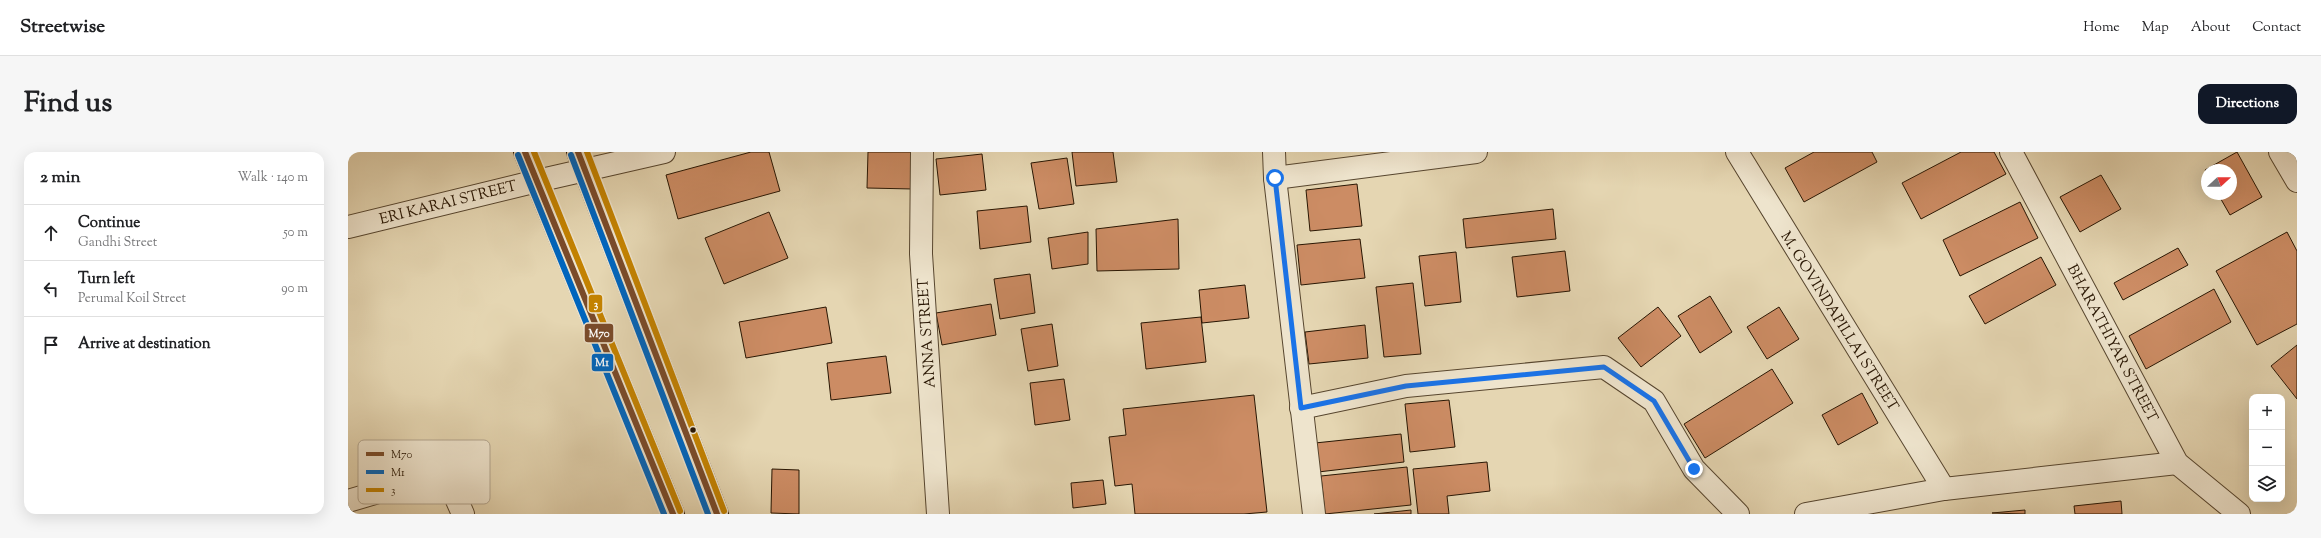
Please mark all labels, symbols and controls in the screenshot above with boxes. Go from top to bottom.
text: Streetwise [20,14,105,41]
text: Home [2083,18,2120,38]
text: Map [2142,18,2169,38]
text: About [2191,18,2230,38]
text: Contact [2252,18,2301,38]
text: Find us [24,84,112,124]
button: Directions [2198,84,2297,124]
north arrow [2201,164,2237,200]
text: 2 min [40,166,81,190]
text: Walk · 140 m [237,169,308,187]
route start [1266,169,1284,187]
street label: ERI KARAI STREET [377,176,520,231]
text: Continue [78,213,140,234]
icon: ahead [40,222,62,244]
text: 50 m [283,224,308,242]
street label: M. GOVINDAPILLAI STREET [1775,228,1903,416]
text: Gandhi Street [78,234,157,252]
street label: BHARATHIYAR STREET [2061,261,2162,427]
text: Turn left [78,269,135,290]
street label: ANNA STREET [913,277,942,389]
icon: left [40,278,62,300]
text: 90 m [281,280,308,298]
text: Perumal Koil Street [78,290,186,308]
line badge: 3 [588,294,603,313]
text: 3 [594,297,599,313]
line badge: M70 [584,323,614,343]
text: M70 [587,326,610,342]
icon: arrive [40,334,62,356]
text: Arrive at destination [78,334,211,355]
line badge: M1 [591,353,614,372]
text: M1 [594,355,609,371]
map controls [2249,394,2285,502]
button: + [2249,394,2285,430]
unlabelled marker [688,425,698,435]
button: − [2249,430,2285,466]
legend [358,440,490,504]
text: M70 [391,447,412,463]
route end [1685,460,1703,478]
text: M1 [391,465,405,481]
button: layers [2249,466,2285,502]
text: 3 [391,483,395,499]

